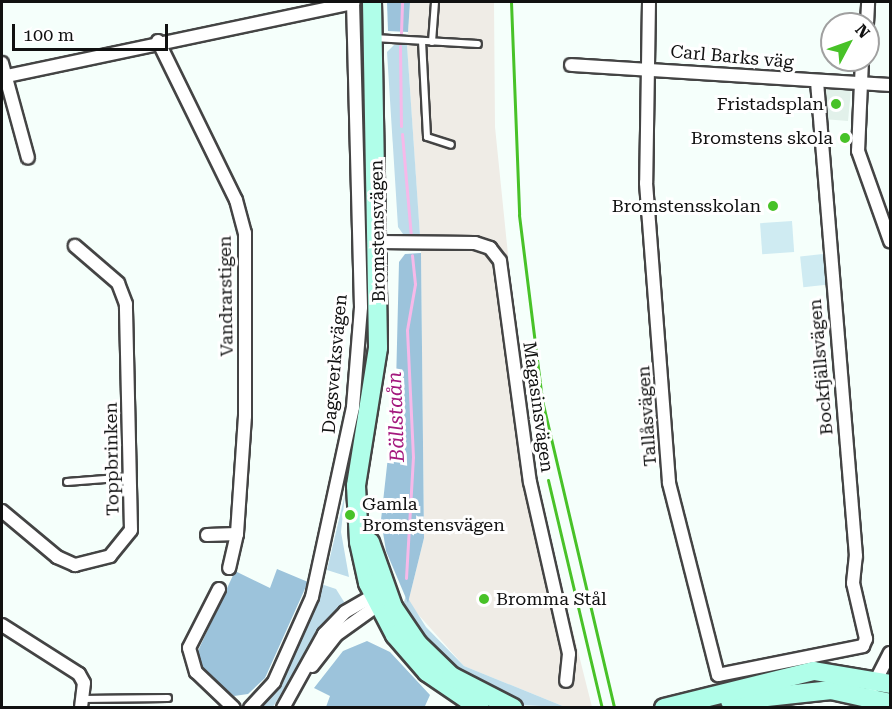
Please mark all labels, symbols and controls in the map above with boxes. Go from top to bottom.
scale bar [15,12,171,50]
north arrow [820,12,880,72]
text: N [851,20,874,42]
text: 100 m [23,24,74,45]
street label: Carl Barks väg [669,41,795,73]
place label: Fristadsplan [717,93,824,115]
marker: Fristadsplan [829,97,843,111]
place label: Bromstens skola [691,127,833,149]
marker: Bromstens skola [838,131,852,145]
street label: Bromstensvägen [366,159,390,303]
place label: Bromstensskolan [612,195,761,217]
marker: Bromstensskolan [766,199,780,213]
street label: Vandrarstigen [214,235,238,357]
street label: Dagsverksvägen [318,293,352,435]
street label: Bockfjällsvägen [804,298,838,436]
street label: Magasinsvägen [518,340,558,474]
street label: Tallåsvägen [633,365,661,467]
water label: Bällstaån [382,371,410,463]
street label: Toppbrinken [100,402,124,516]
place label: Gamla Bromstensvägen [362,494,505,536]
marker: Gamla Bromstensvägen [343,508,357,522]
place label: Bromma Stål [496,588,607,610]
marker: Bromma Stål [477,592,491,606]

